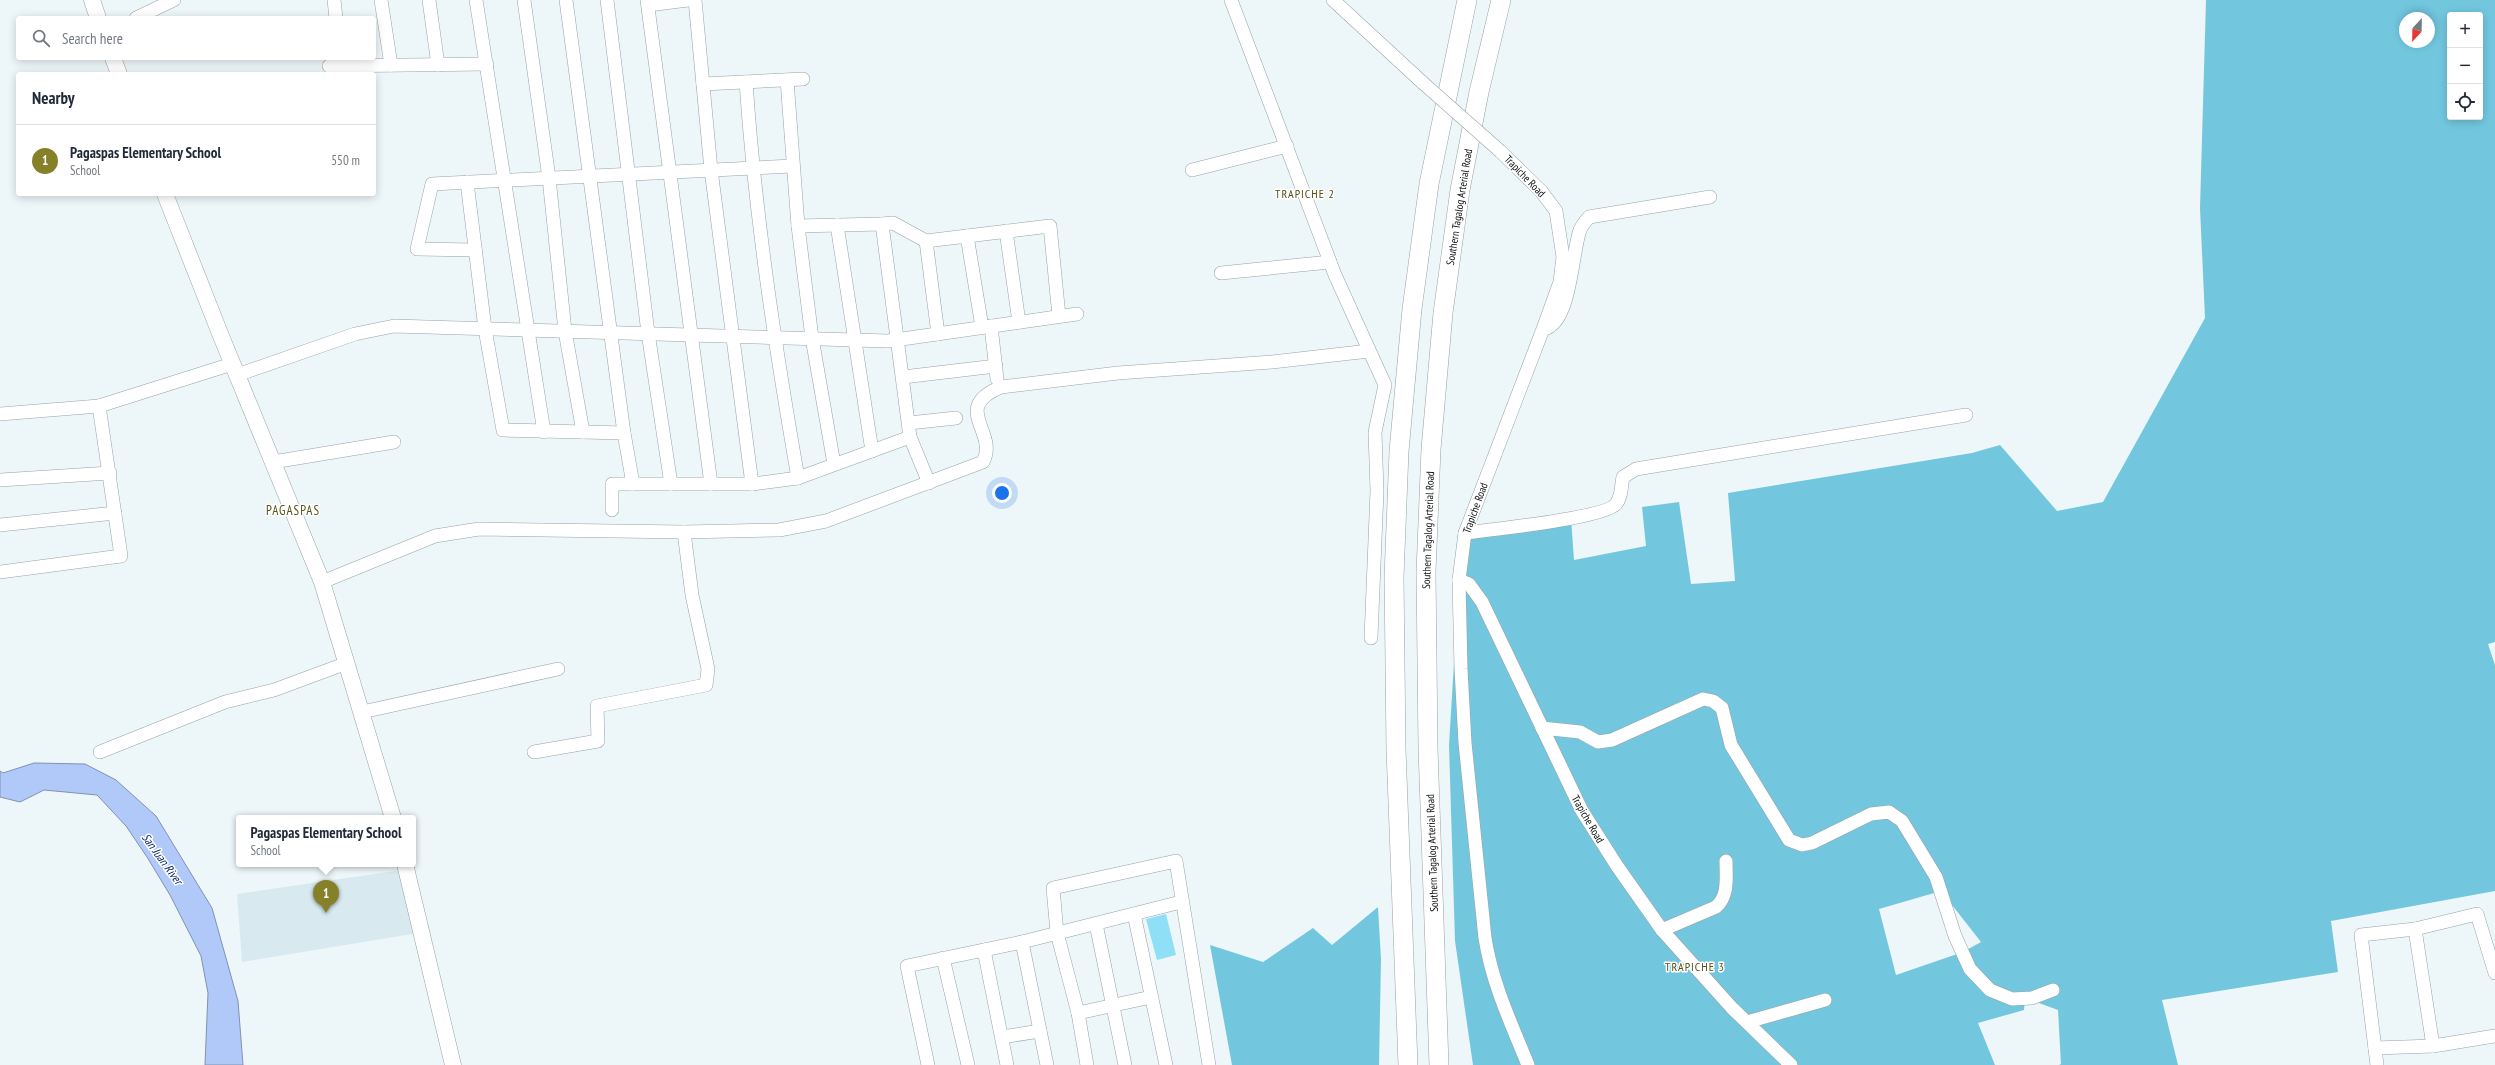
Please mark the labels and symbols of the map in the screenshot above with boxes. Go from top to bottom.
north arrow [2399,12,2435,48]
street label: Southern Tagalog Arterial Road [1443,148,1475,266]
street label: Trapiche Road [1502,152,1549,200]
district label: TRAPICHE 2 [1275,186,1335,201]
street label: Southern Tagalog Arterial Road [1419,471,1437,589]
street label: Trapiche Road [1459,480,1491,535]
your location [992,483,1012,503]
district label: PAGASPAS [266,502,320,519]
street label: Trapiche Road [1569,793,1607,846]
street label: Southern Tagalog Arterial Road [1423,794,1441,912]
water label: San Juan River [139,830,187,889]
pin: 1 [313,880,339,913]
district label: TRAPICHE 3 [1665,959,1725,974]

